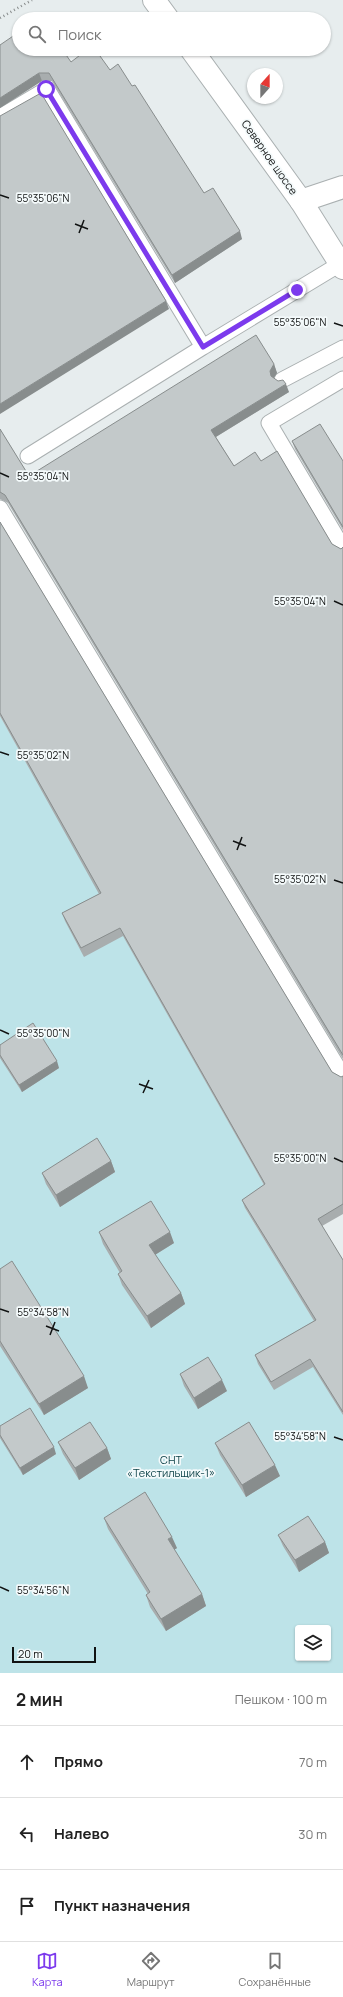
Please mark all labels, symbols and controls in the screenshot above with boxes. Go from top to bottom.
search box [12,12,331,56]
icon: search [26,23,48,45]
text: Поиск [58,24,102,45]
north arrow [247,68,283,104]
route start [37,80,55,98]
street label: Северное шоссе [239,117,302,198]
text: 55°35'06"N [17,191,69,205]
route end [288,281,306,299]
text: 55°35'06"N [274,315,326,329]
text: 55°35'04"N [17,469,69,483]
text: 55°35'04"N [274,594,326,608]
text: 55°35'02"N [17,748,69,762]
text: 55°35'02"N [274,872,326,886]
text: 55°35'00"N [17,1026,69,1040]
text: 55°35'00"N [274,1151,326,1165]
text: 55°34'58"N [17,1305,69,1319]
text: 55°34'58"N [274,1429,326,1443]
park label: СНТ «Текстильщик-1» [127,1452,215,1480]
text: 55°34'56"N [17,1583,69,1597]
map controls [295,1625,331,1661]
button: layers [295,1625,331,1661]
scale bar [12,1645,96,1664]
text: 20 m [18,1646,43,1661]
text: 2 мин [16,1688,63,1711]
text: Пешком · 100 m [235,1690,327,1708]
icon: ahead [16,1751,38,1773]
text: Прямо [54,1751,103,1772]
text: 70 m [299,1753,327,1771]
icon: left [16,1823,38,1845]
text: Налево [54,1823,109,1844]
text: 30 m [298,1825,327,1843]
icon: arrive [16,1895,38,1917]
text: Пункт назначения [54,1895,190,1916]
tab: Карта [32,1950,63,1989]
tab: Маршрут [127,1950,175,1989]
tab: Сохранённые [239,1950,311,1989]

